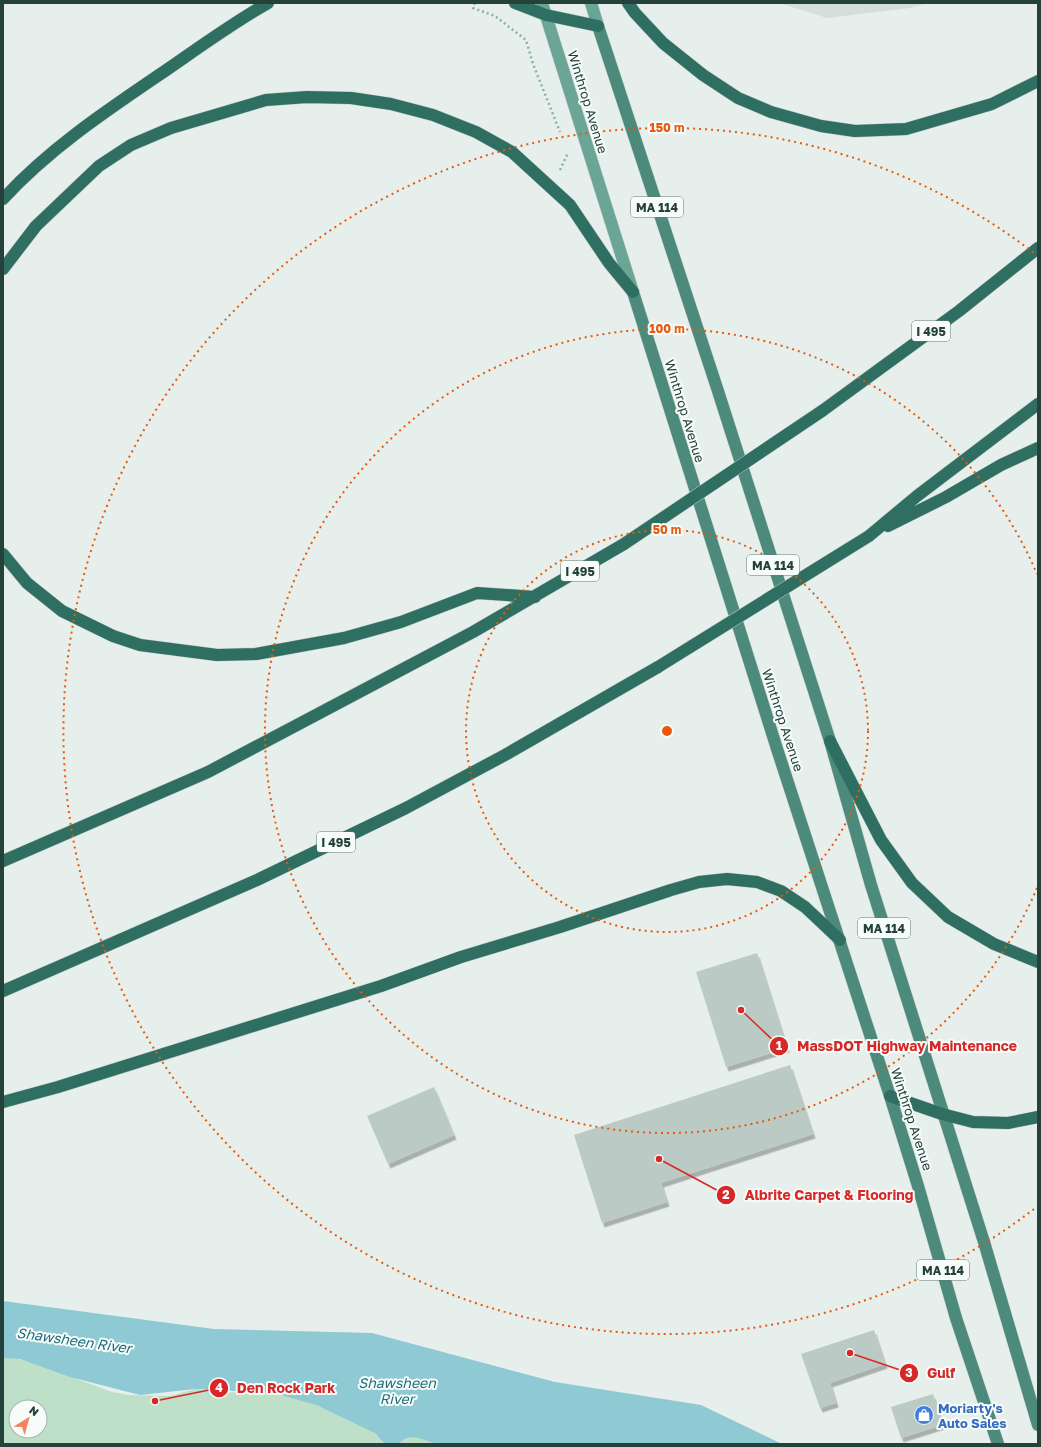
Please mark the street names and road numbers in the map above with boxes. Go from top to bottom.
street label: Winthrop Avenue [565,49,611,155]
road number: MA 114 [631,197,683,217]
road number: I 495 [912,321,950,341]
street label: Winthrop Avenue [662,358,708,464]
road number: MA 114 [747,555,799,575]
road number: I 495 [561,561,599,581]
street label: Winthrop Avenue [759,667,807,773]
road number: I 495 [317,832,355,852]
road number: MA 114 [858,918,910,938]
street label: Winthrop Avenue [888,1066,936,1172]
road number: MA 114 [917,1260,969,1280]

